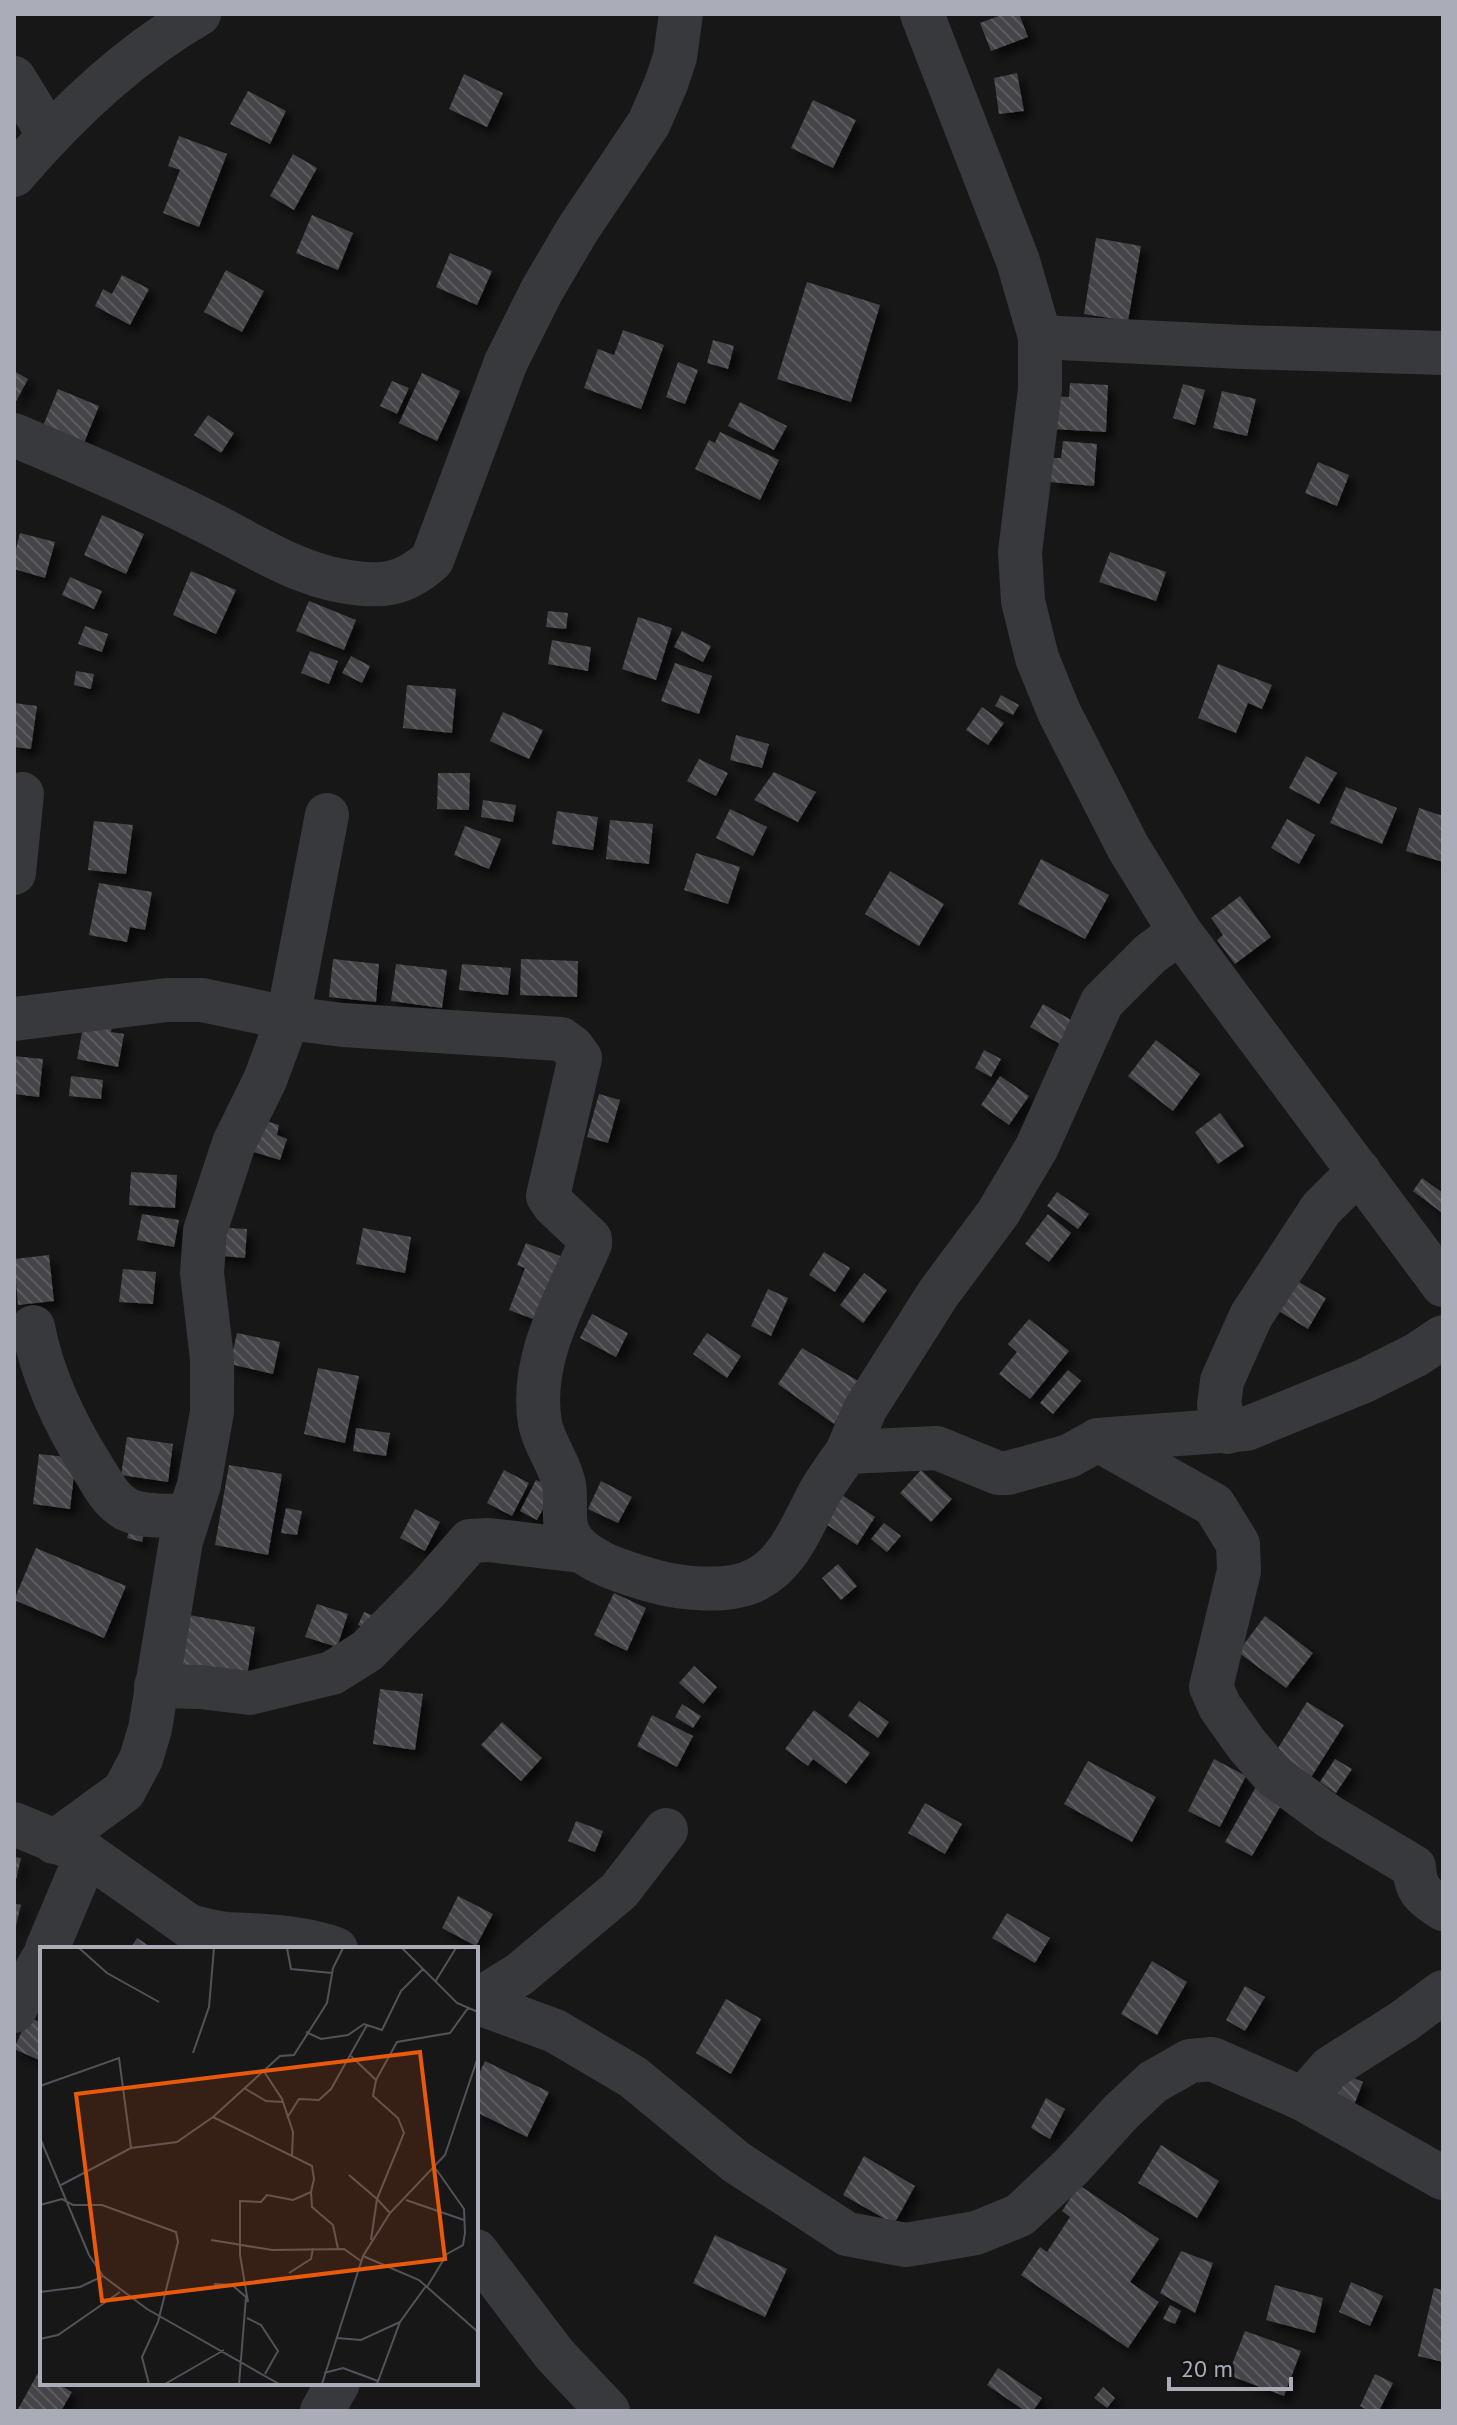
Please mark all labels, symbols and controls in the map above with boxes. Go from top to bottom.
inset map [40,1947,478,2385]
scale bar [1169,2341,1291,2391]
text: 20 m [1181,2353,1233,2384]

